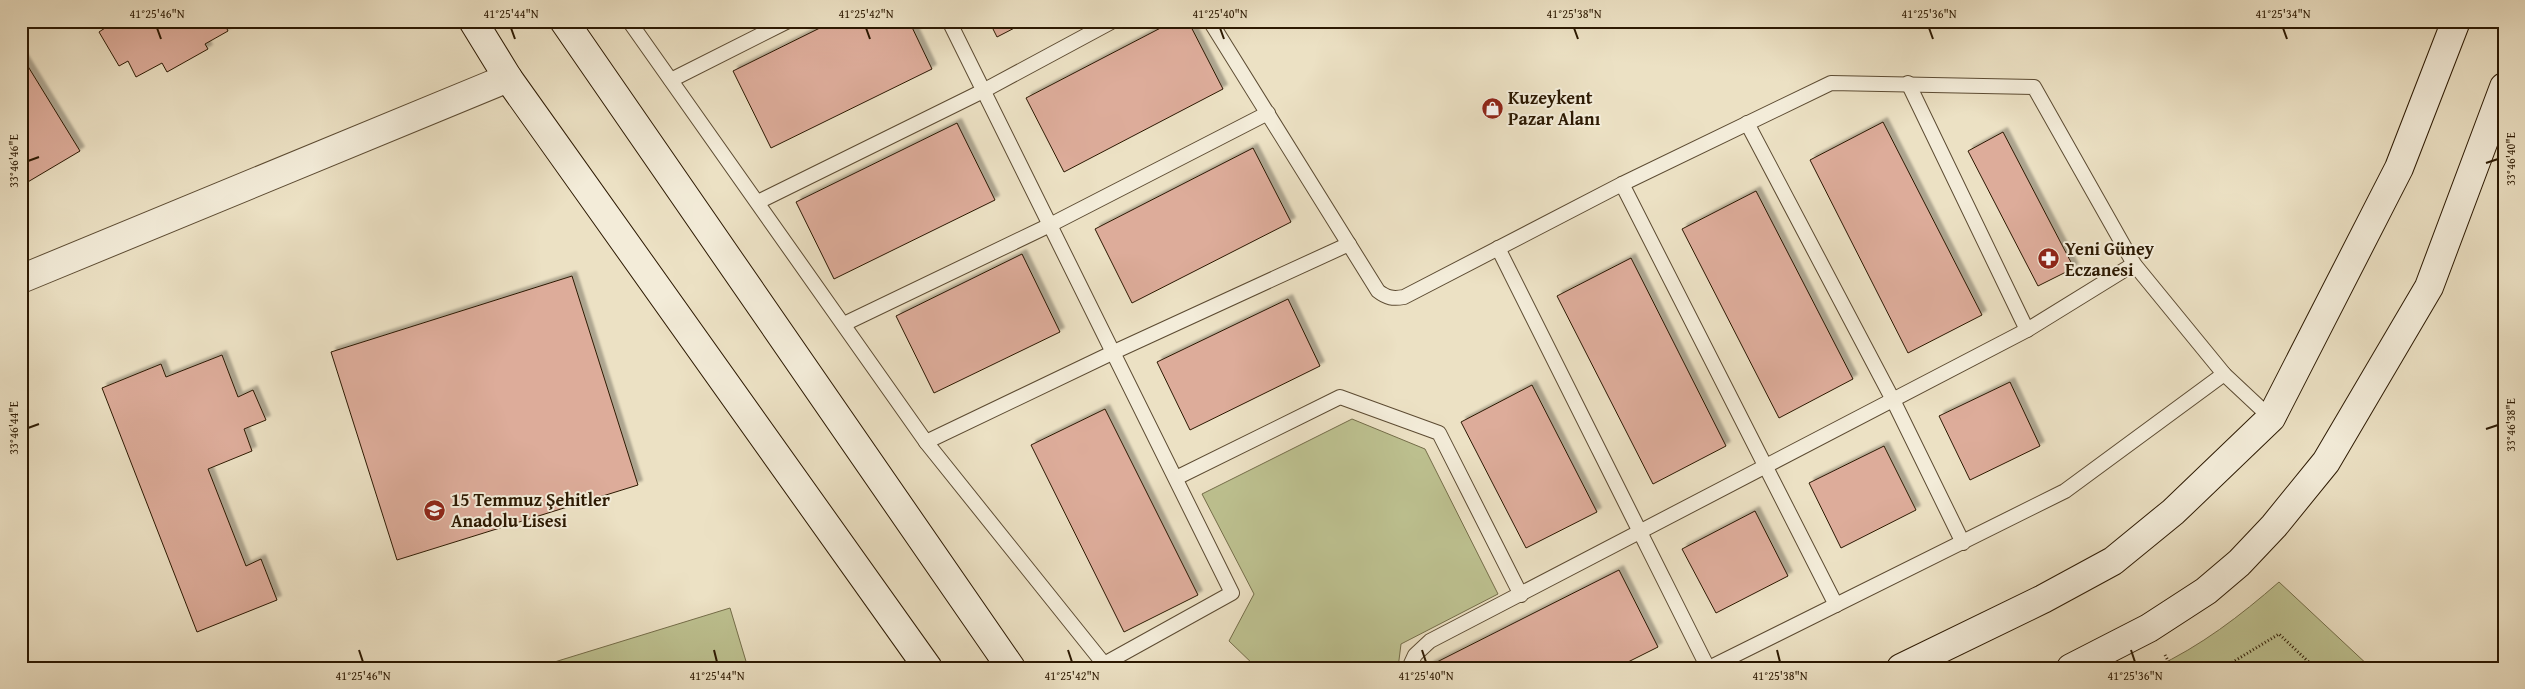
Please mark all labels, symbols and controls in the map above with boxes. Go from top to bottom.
text: 41°25'46"N [129,5,185,22]
text: 41°25'44"N [483,5,539,22]
text: 41°25'42"N [838,5,894,22]
text: 41°25'40"N [1192,5,1248,22]
text: 41°25'38"N [1546,5,1602,22]
text: 41°25'36"N [1901,5,1957,22]
text: 41°25'34"N [2255,5,2311,22]
place label: Kuzeykent Pazar Alanı [1508,84,1601,132]
shop icon: Kuzeykent Pazar Alanı [1480,96,1504,120]
text: 33°46'40"E [2502,132,2519,186]
text: 33°46'46"E [5,134,22,188]
place label: Yeni Güney Eczanesi [2065,235,2155,283]
pharmacy icon: Yeni Güney Eczanesi [2037,247,2061,271]
text: 33°46'38"E [2502,398,2519,452]
text: 33°46'44"E [5,401,22,455]
place label: 15 Temmuz Şehitler Anadolu Lisesi [451,486,611,534]
school or university icon: 15 Temmuz Şehitler Anadolu Lisesi [423,498,447,522]
text: 41°25'46"N [335,667,391,684]
text: 41°25'44"N [689,667,745,684]
text: 41°25'42"N [1044,667,1100,684]
text: 41°25'40"N [1398,667,1454,684]
text: 41°25'38"N [1752,667,1808,684]
text: 41°25'36"N [2107,667,2163,684]

